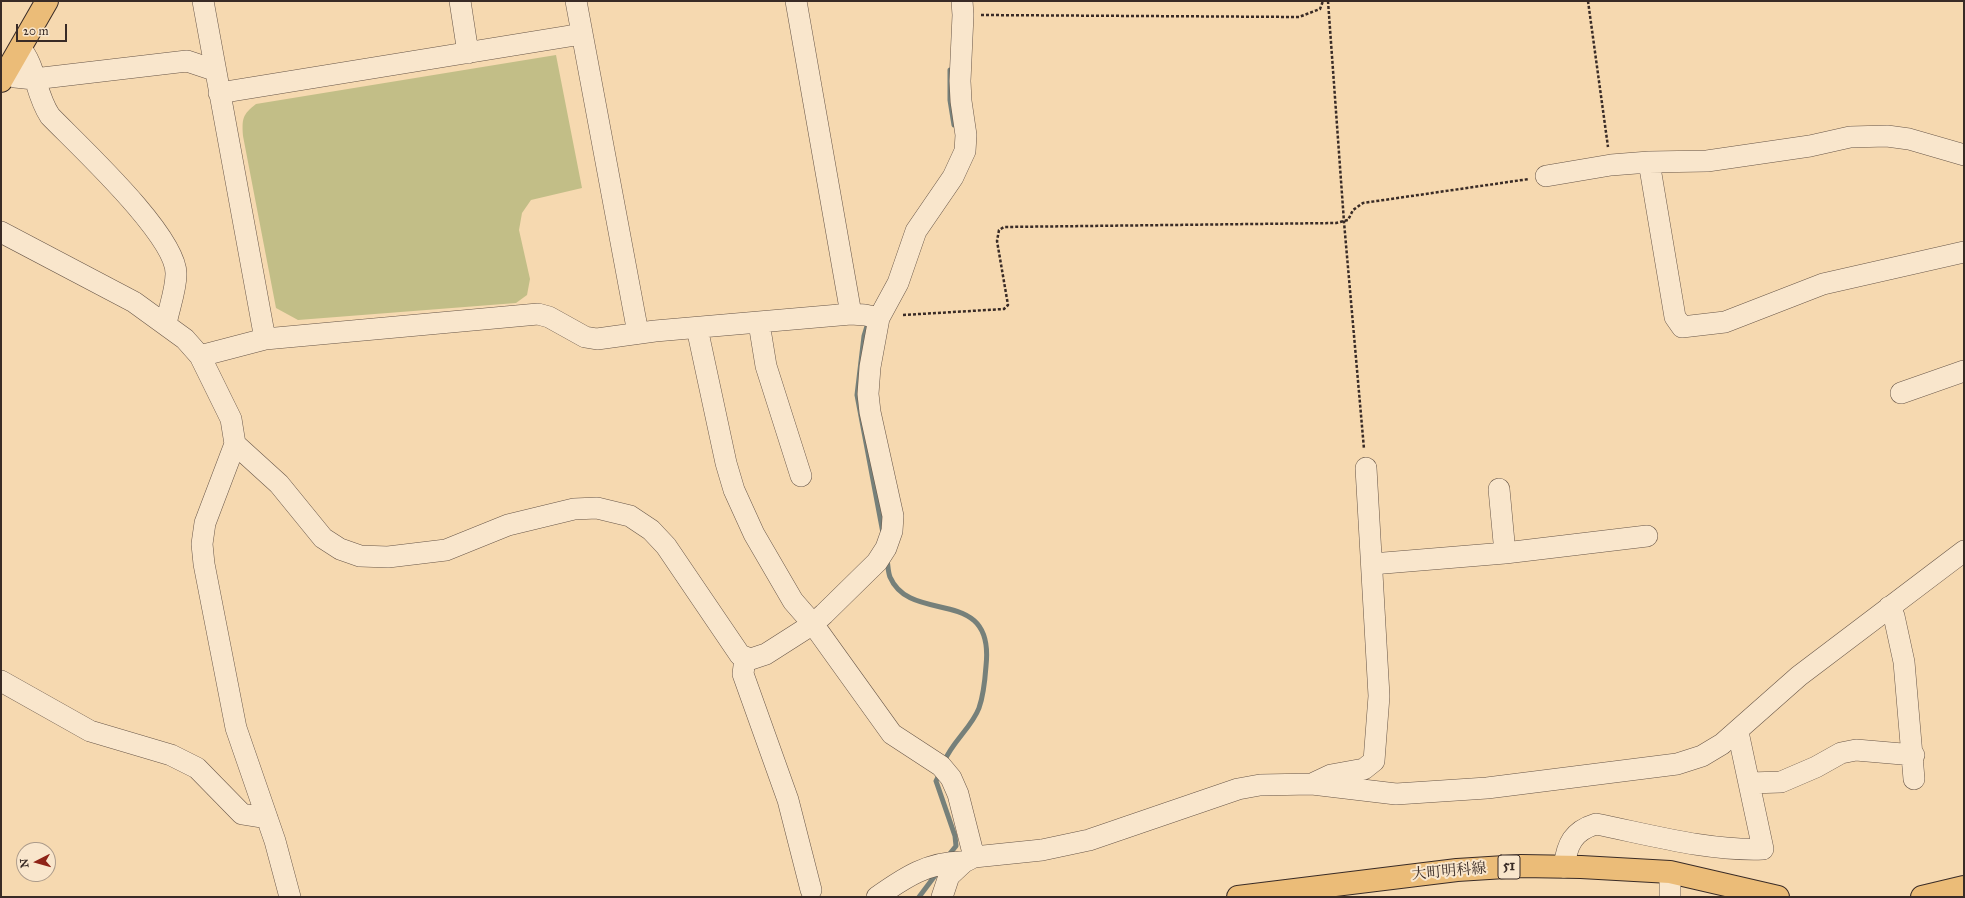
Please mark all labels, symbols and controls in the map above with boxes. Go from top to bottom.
scale bar [18,16,69,42]
text: 20 m [23,24,49,38]
north arrow [16,842,56,882]
road number: 51 [1498,855,1520,879]
text: N [18,858,32,869]
street label: 大町明科線 [1411,860,1487,884]

